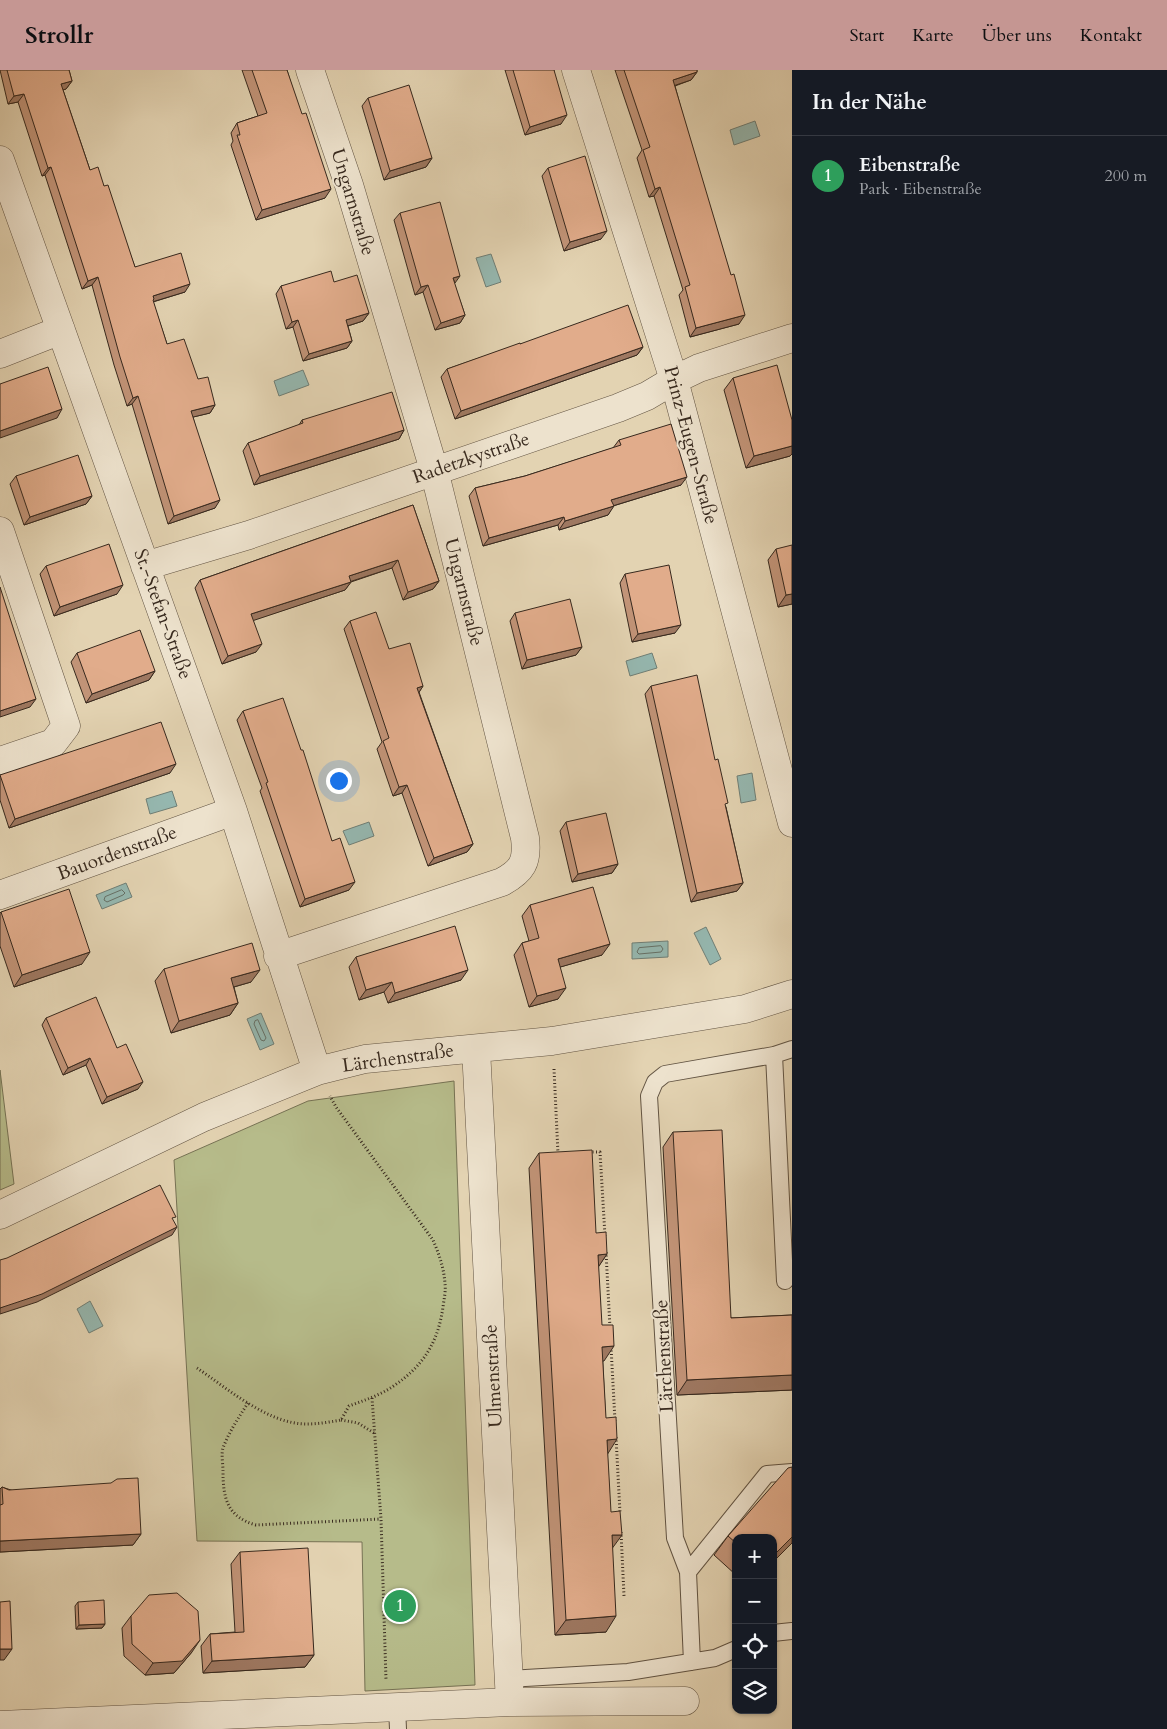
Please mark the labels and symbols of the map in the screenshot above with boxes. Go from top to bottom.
street label: Ungarnstraße [324,145,382,259]
street label: Prinz-Eugen-Straße [657,363,725,527]
street label: Radetzkystraße [409,426,533,490]
street label: Ungarnstraße [438,535,490,649]
street label: St.-Stefan-Straße [127,545,199,683]
your location [326,768,352,794]
street label: Bauordenstraße [53,819,181,887]
street label: Lärchenstraße [340,1037,456,1079]
street label: Lärchenstraße [648,1299,680,1413]
street label: Ulmenstraße [477,1324,509,1428]
pin: 1 [384,1587,416,1625]

